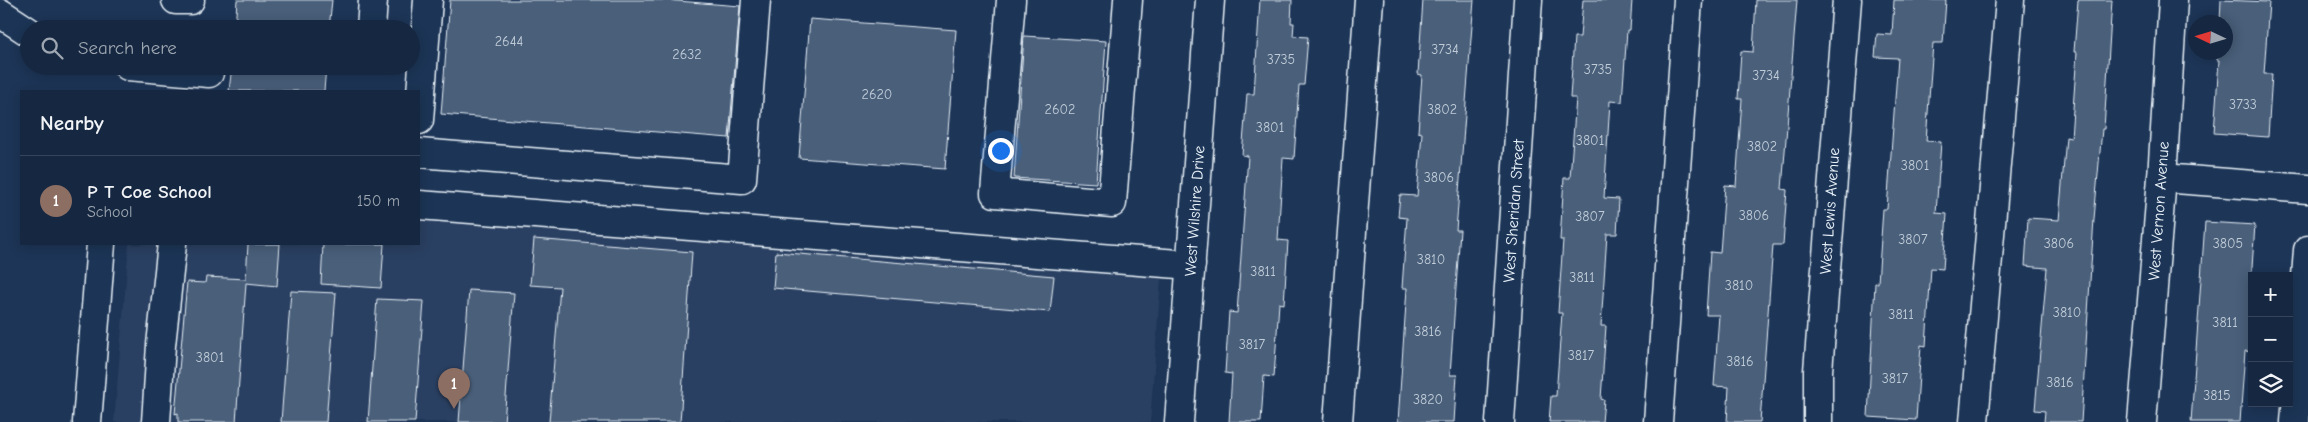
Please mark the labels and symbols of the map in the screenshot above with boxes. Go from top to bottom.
north arrow [2188,15,2233,60]
house number: 2644 [495,33,523,50]
house number: 3734 [1431,41,1459,58]
house number: 2632 [672,46,702,63]
house number: 3735 [1267,51,1295,68]
house number: 3735 [1584,61,1612,78]
house number: 3734 [1752,67,1780,84]
house number: 2620 [862,86,892,103]
house number: 3733 [2229,96,2257,113]
house number: 2602 [1045,101,1075,118]
house number: 3802 [1427,101,1457,118]
house number: 3801 [1256,119,1284,136]
house number: 3801 [1576,132,1604,149]
your location [988,138,1014,164]
street label: West Sheridan Street [1500,138,1528,283]
house number: 3802 [1747,138,1777,155]
street label: West Vernon Avenue [2145,141,2173,281]
street label: West Wilshire Drive [1181,145,1209,277]
street label: West Lewis Avenue [1817,147,1843,275]
house number: 3801 [1901,157,1929,174]
house number: 3806 [1424,169,1454,186]
house number: 3806 [1739,207,1769,224]
house number: 3807 [1575,208,1605,225]
house number: 3807 [1898,231,1928,248]
house number: 3806 [2044,235,2074,252]
house number: 3805 [2213,235,2243,252]
house number: 3810 [1417,251,1445,268]
house number: 3811 [1250,263,1276,280]
house number: 3811 [1569,269,1595,286]
house number: 3810 [1725,277,1753,294]
house number: 3810 [2053,304,2081,321]
house number: 3811 [1888,306,1914,323]
house number: 3811 [2212,314,2238,331]
house number: 3816 [1414,323,1442,340]
house number: 3817 [1239,336,1266,353]
house number: 3817 [1568,347,1595,364]
house number: 3801 [196,349,224,366]
house number: 3816 [1726,353,1754,370]
pin: 1 [438,368,470,409]
house number: 3817 [1882,370,1909,387]
house number: 3816 [2046,374,2074,391]
house number: 3815 [2203,387,2231,404]
house number: 3820 [1413,391,1443,408]

